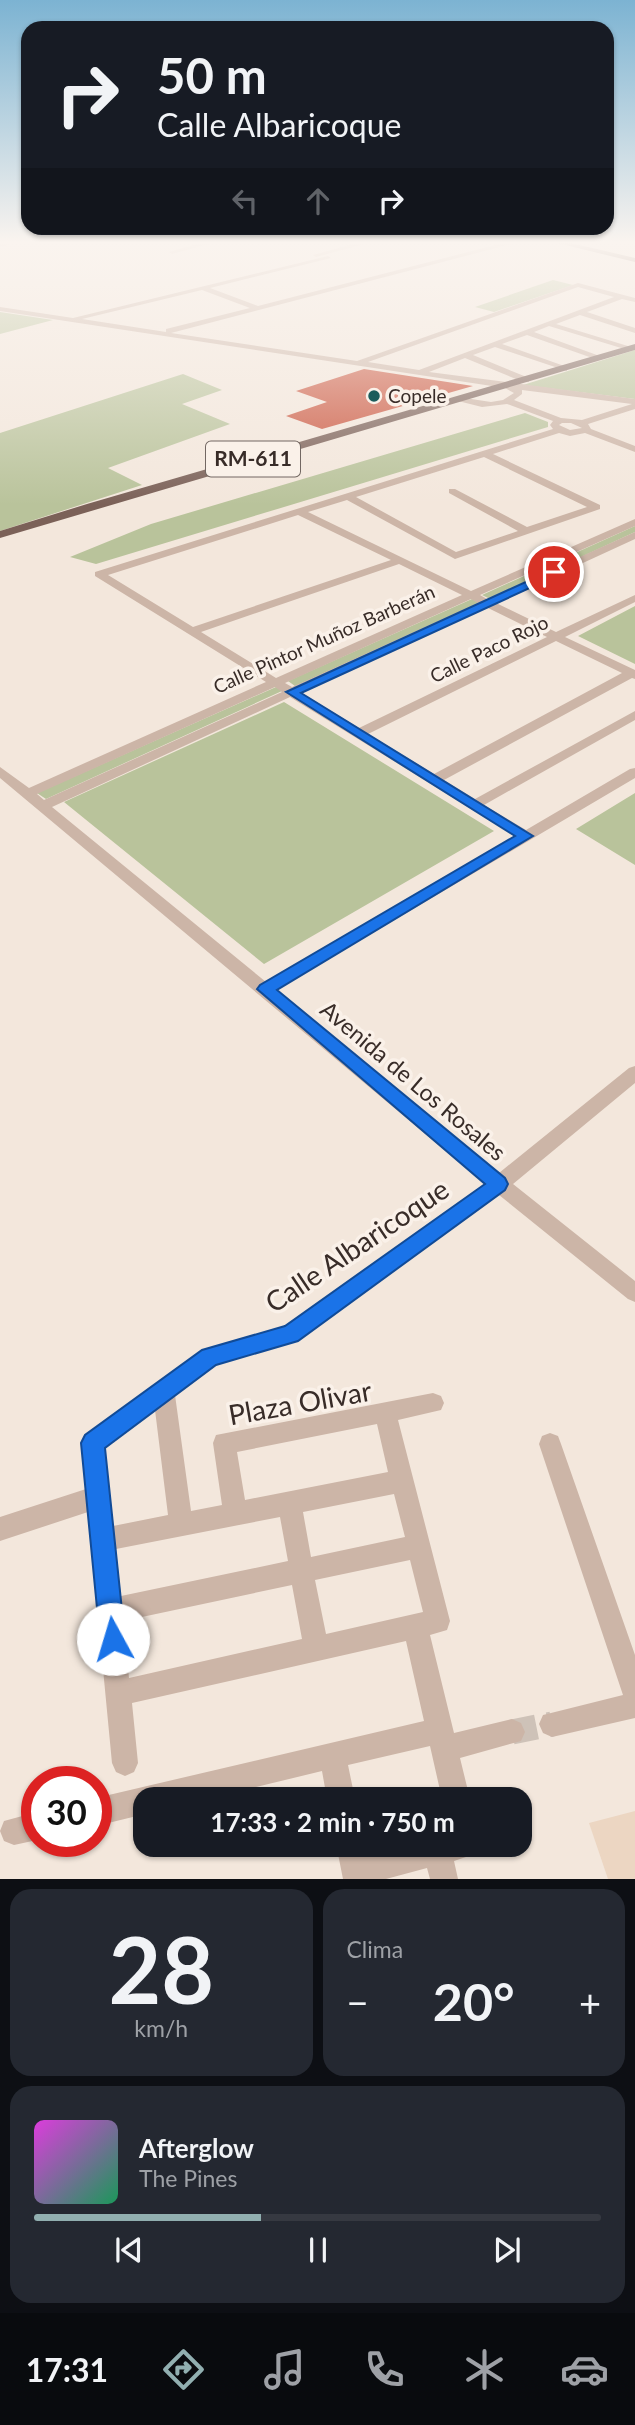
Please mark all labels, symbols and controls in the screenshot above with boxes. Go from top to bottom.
text: 50 m [157,46,267,104]
icon: right [42,49,133,140]
text: Calle Albaricoque [157,105,402,144]
icon: left [226,182,264,220]
icon: ahead [299,182,337,220]
icon: right [372,182,410,220]
place label: Copele [388,384,446,407]
marker: Copele [366,388,382,404]
road number: RM-611 [206,442,300,476]
pin [524,542,584,602]
icon: arrive [535,553,573,591]
street label: Calle Pintor Muñoz Barberán [210,579,438,698]
street label: Calle Paco Rojo [426,610,552,687]
street label: Avenida de Los Rosales [315,995,512,1166]
street label: Calle Albaricoque [258,1171,455,1319]
street label: Plaza Olivar [226,1373,374,1431]
position arrow [76,1602,150,1676]
speed limit sign: 30 [21,1766,112,1857]
text: 17:33 · 2 min · 750 m [210,1806,455,1838]
text: 28 [108,1914,214,2023]
text: Clima [347,1935,403,1963]
text: 20° [433,1970,515,2032]
text: − [347,1979,369,2025]
text: + [579,1979,601,2025]
text: km/h [134,2014,188,2042]
text: Afterglow [139,2132,254,2164]
text: The Pines [139,2164,237,2192]
icon: previous [110,2231,148,2269]
icon: pause [299,2231,337,2269]
icon: next [488,2231,526,2269]
icon: directions [159,2345,208,2394]
icon: music [260,2345,309,2394]
icon: phone [360,2345,409,2394]
icon: climate [460,2345,509,2394]
icon: car [560,2345,609,2394]
text: 17:31 [26,2350,108,2389]

